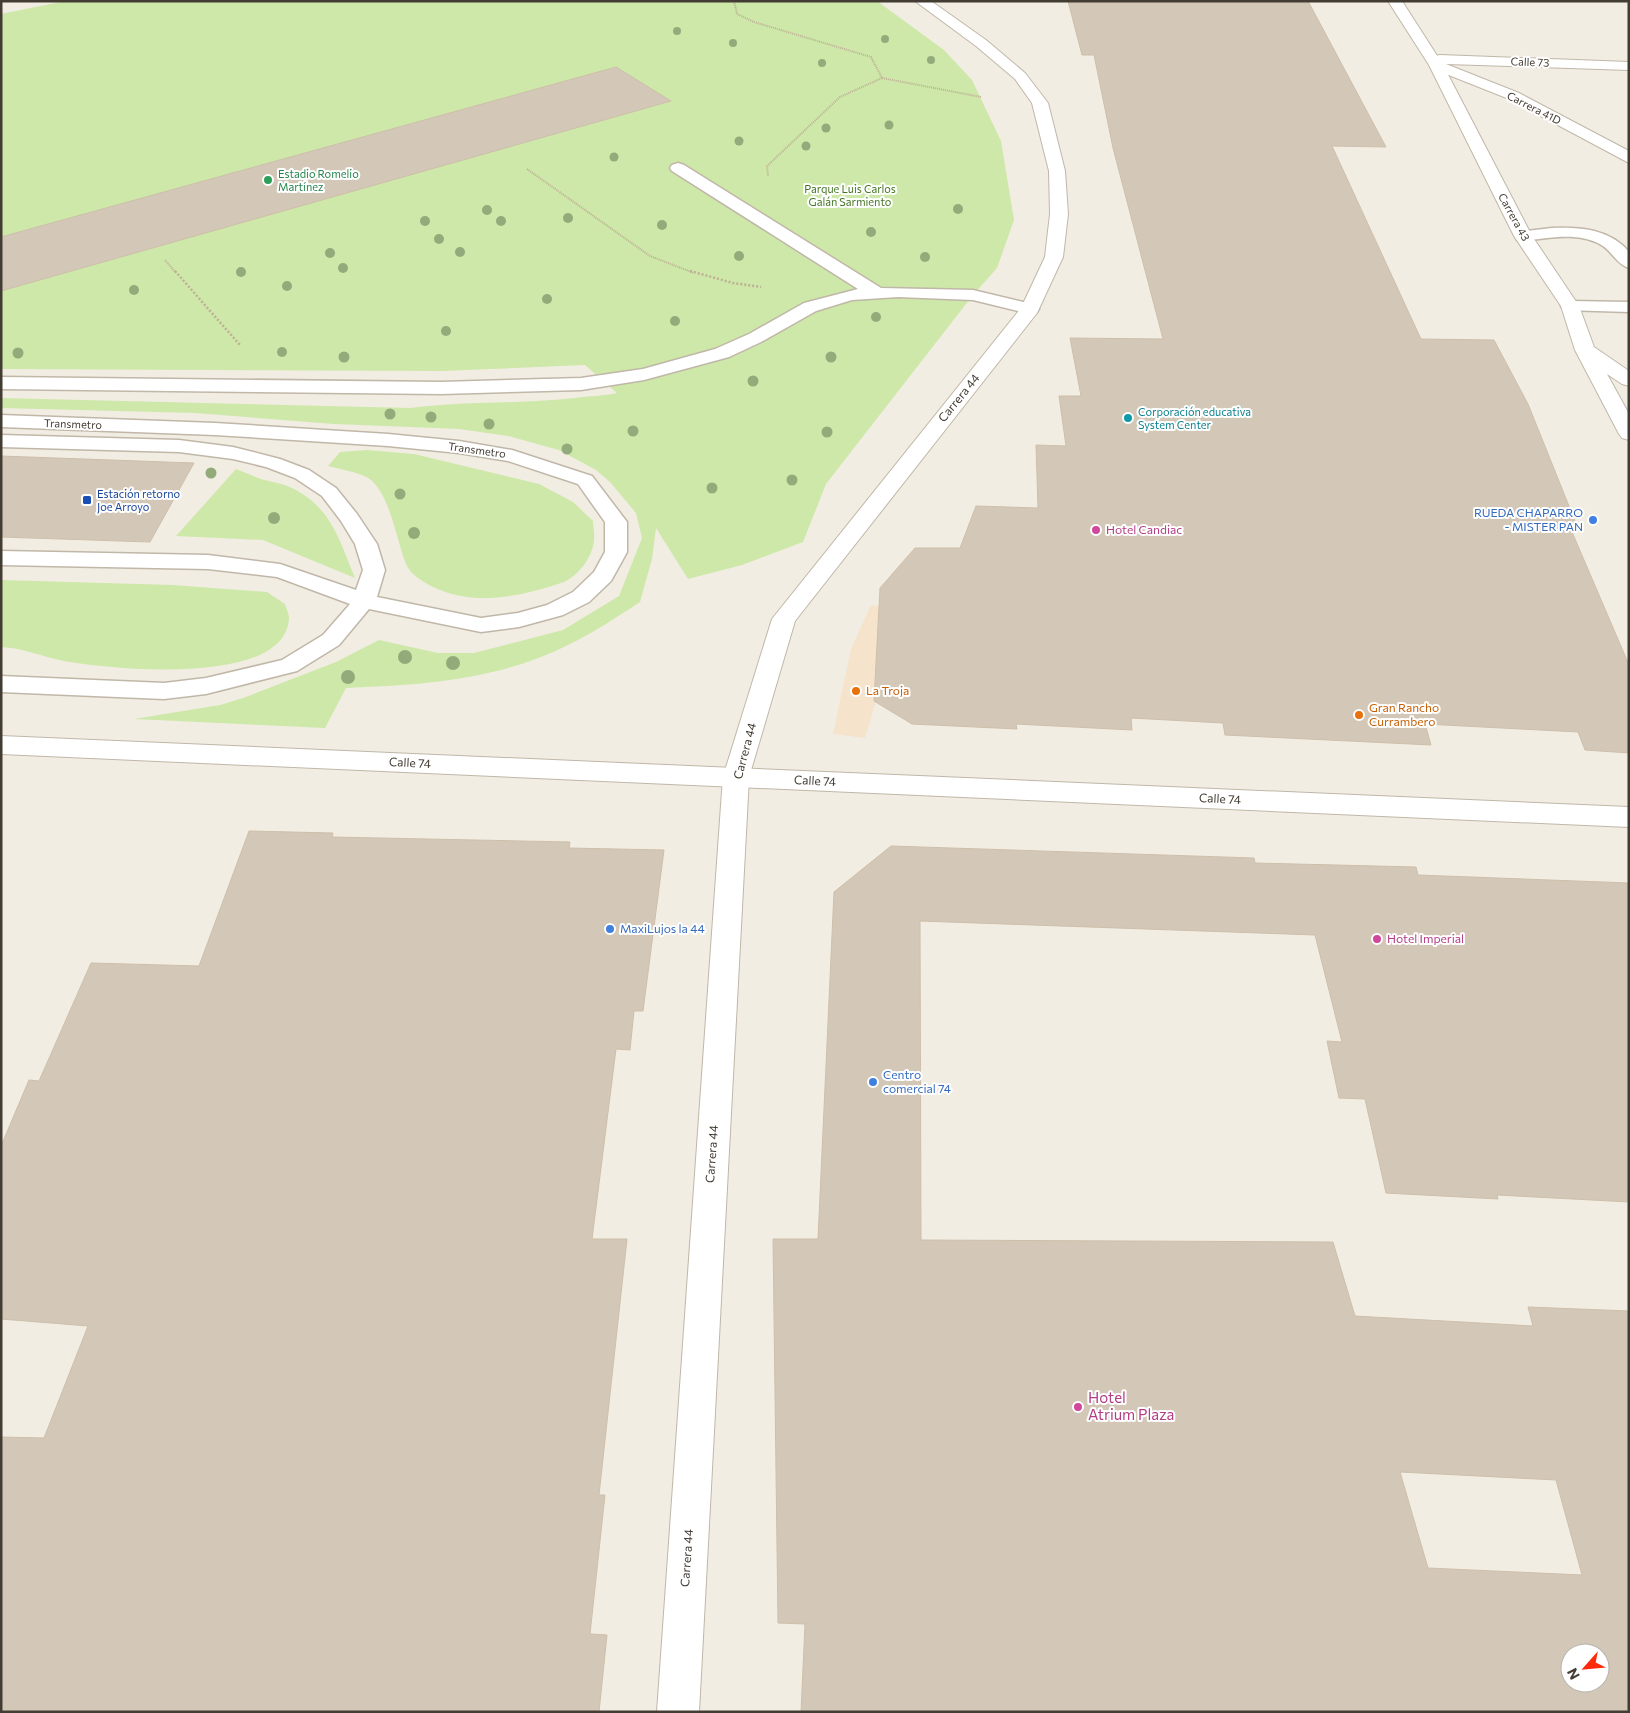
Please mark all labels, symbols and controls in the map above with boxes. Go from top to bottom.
street label: Calle 73 [1510,54,1550,69]
street label: Carrera 41D [1505,88,1563,127]
place label: Estadio Romelio Martínez [278,167,359,193]
marker: Estadio Romelio Martínez [262,174,274,186]
park label: Parque Luis Carlos Galán Sarmiento [804,182,896,208]
street label: Carrera 43 [1496,191,1533,243]
street label: Carrera 44 [935,370,982,424]
place label: Corporación educativa System Center [1138,405,1251,431]
marker: Corporación educativa System Center [1122,412,1134,424]
street label: Transmetro [44,416,103,431]
street label: Transmetro [447,439,507,460]
place label: Estación retorno Joe Arroyo [97,487,181,514]
marker: Estación retorno Joe Arroyo [81,494,93,506]
place label: RUEDA CHAPARRO - MISTER PAN [1474,505,1583,533]
marker: RUEDA CHAPARRO - MISTER PAN [1587,514,1599,526]
place label: Hotel Candiac [1106,522,1182,536]
marker: Hotel Candiac [1090,524,1102,536]
place label: La Troja [866,683,909,697]
marker: La Troja [850,685,862,697]
place label: Gran Rancho Currambero [1369,700,1439,728]
marker: Gran Rancho Currambero [1353,709,1365,721]
street label: Carrera 44 [730,721,758,780]
street label: Calle 74 [389,754,431,770]
street label: Calle 74 [794,772,836,788]
street label: Calle 74 [1199,790,1241,806]
place label: MaxiLujos la 44 [620,921,705,935]
marker: MaxiLujos la 44 [604,923,616,935]
place label: Hotel Imperial [1387,931,1464,945]
marker: Hotel Imperial [1371,933,1383,945]
place label: Centro comercial 74 [883,1067,951,1095]
marker: Centro comercial 74 [867,1076,879,1088]
street label: Carrera 44 [702,1125,720,1183]
place label: Hotel Atrium Plaza [1088,1388,1174,1423]
marker: Hotel Atrium Plaza [1072,1401,1084,1413]
street label: Carrera 44 [677,1529,695,1587]
north arrow [1560,1643,1610,1693]
text: N [1563,1666,1583,1683]

